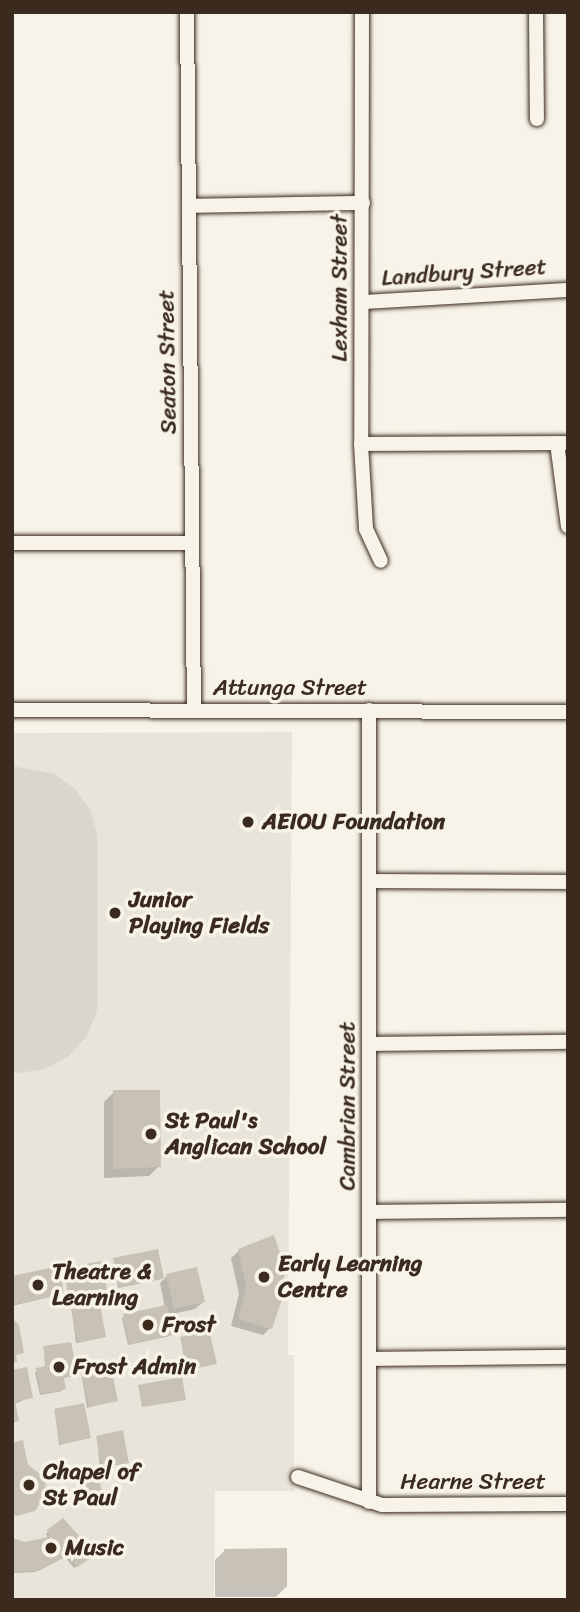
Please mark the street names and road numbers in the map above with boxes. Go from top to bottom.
street label: Lexham Street [326,214,354,362]
street label: Landbury Street [380,253,548,293]
street label: Seaton Street [153,290,183,434]
street label: Attunga Street [213,674,367,702]
street label: Cambrian Street [334,1022,362,1190]
street label: Hearne Street [400,1468,546,1496]

